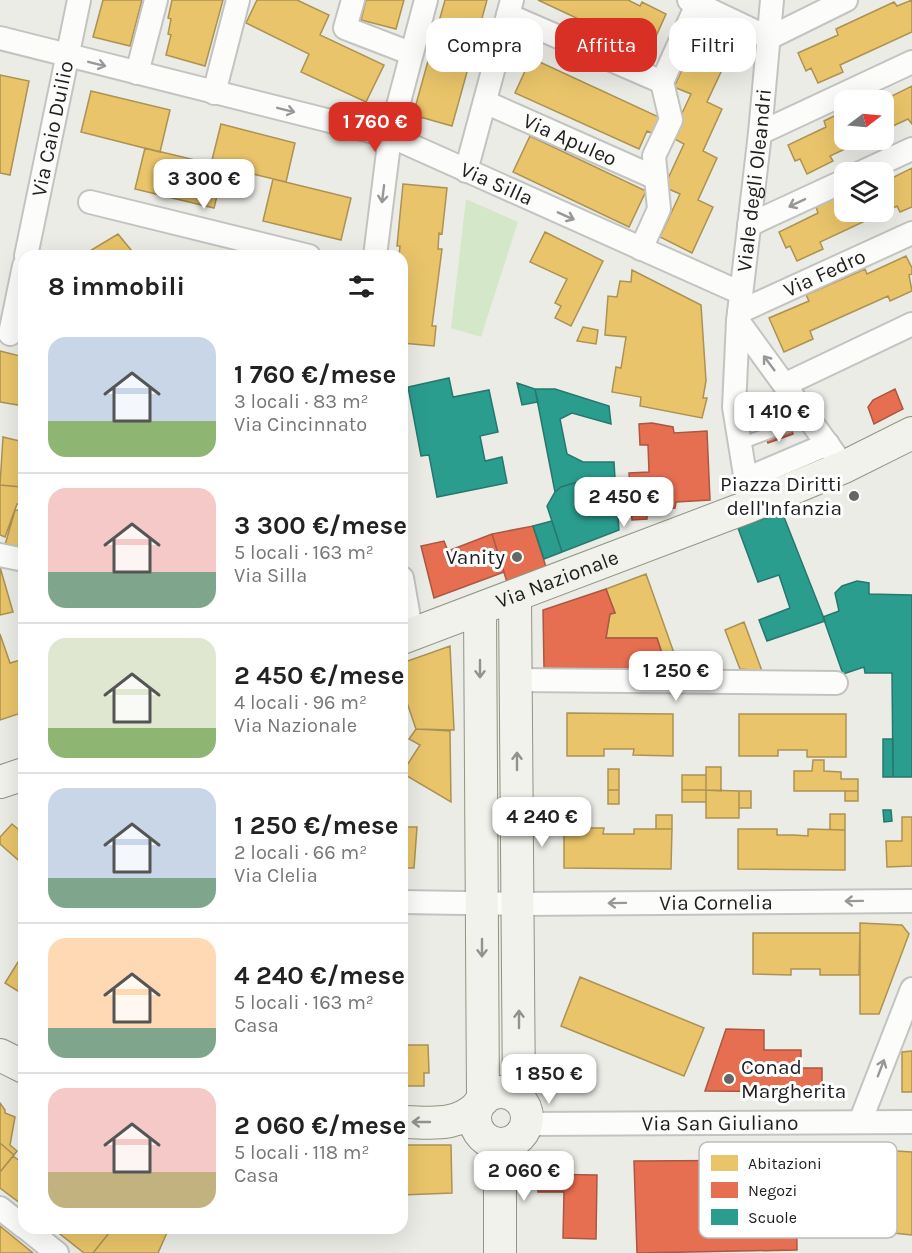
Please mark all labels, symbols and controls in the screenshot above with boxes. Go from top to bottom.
chip: Compra [426,18,543,72]
chip: Affitta [555,18,657,72]
chip: Filtri [669,18,756,72]
one-way arrow [87,58,106,70]
street label: Via Caio Duilio [27,59,78,199]
street label: Viale degli Oleandri [732,88,776,273]
north arrow [834,90,894,150]
map controls [834,90,894,222]
pin: 1 760 € [320,102,430,153]
one-way arrow [277,105,296,117]
street label: Via Apuleo [519,109,620,171]
text: 1 760 € [343,110,407,133]
street label: Via Silla [457,157,537,210]
pin: 3 300 € [149,159,259,210]
button: layers [834,162,894,222]
text: 3 300 € [168,167,240,190]
one-way arrow [377,184,388,203]
one-way arrow [788,197,806,209]
one-way arrow [556,211,575,222]
street label: Via Fedro [780,244,869,302]
icon: filters [345,270,378,303]
text: 8 immobili [48,271,185,302]
one-way arrow [763,355,776,371]
text: 1 760 €/mese [234,359,396,390]
icon: home [96,361,168,433]
text: 3 locali · 83 m² [234,390,369,413]
pin: 1 410 € [724,392,834,443]
text: 1 410 € [748,400,810,423]
text: Via Cincinnato [234,413,367,436]
place label: Piazza Diritti dell'Infanzia [720,472,842,520]
pin: 2 450 € [569,477,679,528]
text: 2 450 € [588,485,660,508]
marker: Piazza Diritti dell'Infanzia [847,489,861,503]
text: 3 300 €/mese [234,510,407,541]
icon: home [96,512,168,584]
text: 5 locali · 163 m² [234,541,374,564]
place label: Vanity [446,545,505,569]
street label: Via Nazionale [493,545,622,613]
marker: Vanity [510,550,524,564]
text: Via Silla [234,564,307,587]
pin: 1 250 € [621,651,731,702]
one-way arrow [474,658,486,678]
text: 1 250 € [643,659,709,682]
text: 2 450 €/mese [234,660,405,691]
icon: home [96,662,168,734]
text: 4 locali · 96 m² [234,691,367,714]
text: Via Nazionale [234,714,357,737]
one-way arrow [511,752,523,772]
pin: 4 240 € [487,797,597,848]
text: 4 240 € [506,805,578,828]
text: 1 250 €/mese [234,810,398,841]
icon: home [96,812,168,884]
text: 2 locali · 66 m² [234,841,367,864]
text: Via Clelia [234,864,318,887]
street label: Via Cornelia [659,890,773,915]
one-way arrow [844,895,864,907]
one-way arrow [607,898,627,909]
one-way arrow [476,937,487,957]
text: 4 240 €/mese [234,960,405,991]
icon: home [96,962,168,1034]
text: 5 locali · 163 m² [234,991,374,1014]
one-way arrow [513,1010,525,1030]
text: Casa [234,1014,279,1037]
pin: 1 850 € [494,1054,604,1105]
place label: Conad Margherita [741,1055,846,1103]
one-way arrow [876,1059,887,1077]
text: 1 850 € [515,1062,583,1085]
marker: Conad Margherita [722,1072,736,1086]
text: 2 060 €/mese [234,1110,406,1141]
street label: Via San Giuliano [641,1111,799,1135]
icon: home [96,1112,168,1184]
one-way arrow [412,1116,432,1128]
text: 5 locali · 118 m² [234,1141,370,1164]
legend [699,1142,897,1238]
pin: 2 060 € [469,1151,579,1202]
text: Abitazioni [748,1154,822,1173]
text: 2 060 € [488,1159,560,1182]
text: Casa [234,1164,279,1187]
text: Negozi [748,1181,797,1200]
text: Scuole [748,1208,797,1227]

